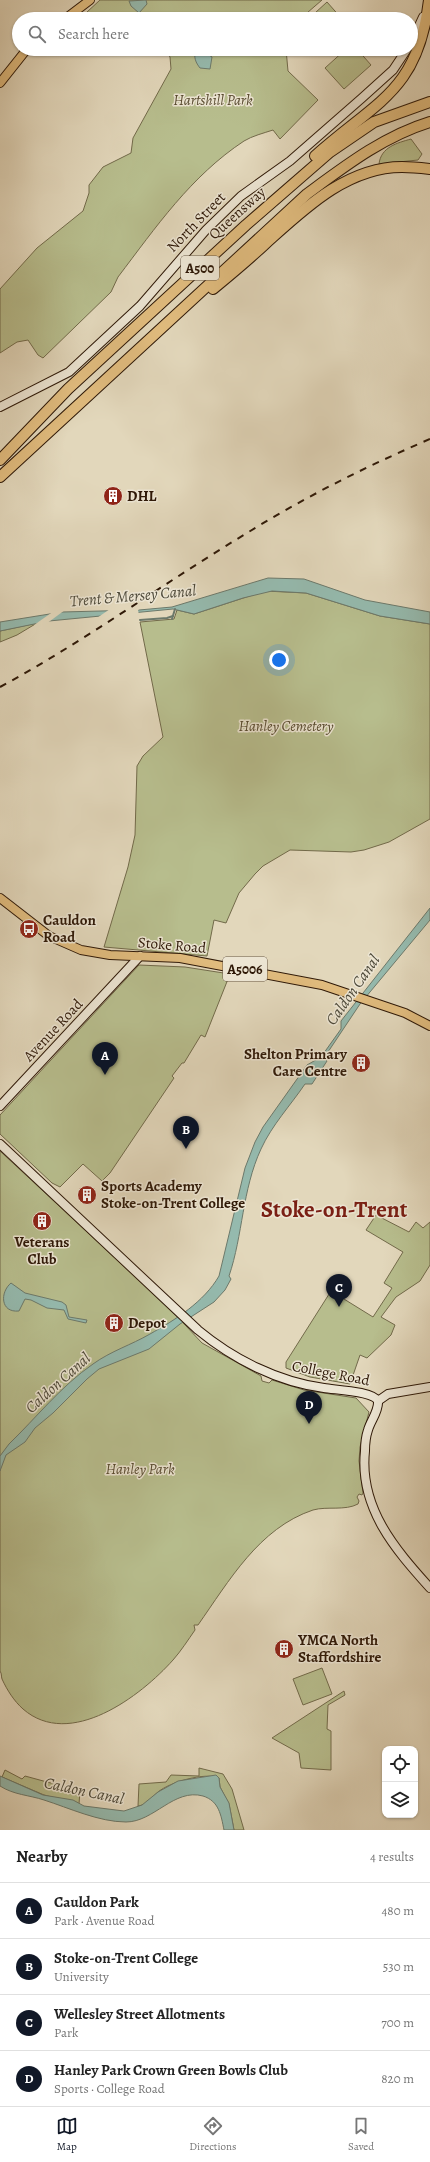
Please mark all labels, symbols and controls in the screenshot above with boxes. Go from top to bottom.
search box [12,12,418,56]
icon: search [26,23,48,45]
text: Search here [58,24,129,44]
park label: Hartshill Park [173,90,253,110]
street label: Queensway [204,182,270,244]
street label: North Street [162,187,230,256]
road number: A500 [181,256,219,280]
building icon: DHL [102,485,124,507]
place label: DHL [127,486,157,506]
water label: Trent & Mersey Canal [69,580,197,612]
your location [269,650,289,670]
park label: Hanley Cemetery [238,716,334,736]
place label: Cauldon Road [43,910,96,947]
bus stop icon: Cauldon Road [18,918,40,940]
street label: Stoke Road [137,932,208,958]
water label: Caldon Canal [321,950,385,1030]
road number: A5006 [223,957,267,981]
street label: Avenue Road [18,994,88,1066]
pin: A [92,1042,118,1075]
place label: Shelton Primary Care Centre [244,1044,348,1081]
building icon: Shelton Primary Care Centre [350,1052,372,1074]
pin: B [173,1116,199,1149]
place label: Sports Academy Stoke-on-Trent College [101,1176,245,1213]
building icon: Sports Academy Stoke-on-Trent College [76,1184,98,1206]
district label: Stoke-on-Trent [261,1194,408,1225]
building icon: Veterans Club [31,1210,53,1232]
place label: Veterans Club [14,1232,70,1269]
pin: C [326,1274,352,1307]
building icon: Depot [103,1312,125,1334]
place label: Depot [128,1313,166,1333]
water label: Caldon Canal [20,1348,96,1418]
street label: College Road [290,1356,373,1391]
pin: D [296,1391,322,1424]
park label: Hanley Park [105,1459,175,1479]
place label: YMCA North Staffordshire [297,1630,382,1667]
building icon: YMCA North Staffordshire [273,1638,295,1660]
map controls [382,1746,418,1818]
button: locate [382,1746,418,1782]
water label: Caldon Canal [42,1772,126,1810]
button: layers [382,1782,418,1818]
text: Nearby [16,1845,67,1868]
text: 4 results [370,1848,414,1865]
text: Cauldon Park [54,1892,139,1912]
text: A [25,1902,33,1919]
text: 480 m [381,1902,414,1919]
text: Park · Avenue Road [54,1912,154,1929]
text: Stoke-on-Trent College [54,1948,198,1968]
text: B [25,1958,33,1975]
text: 530 m [383,1958,414,1975]
text: University [54,1968,109,1985]
text: Wellesley Street Allotments [54,2004,225,2024]
text: C [25,2014,33,2031]
text: 700 m [381,2014,414,2031]
text: Park [54,2024,78,2041]
text: Hanley Park Crown Green Bowls Club [54,2060,288,2080]
text: D [24,2070,34,2087]
text: 820 m [381,2070,414,2087]
text: Sports · College Road [54,2080,165,2097]
tab: Map [56,2115,78,2154]
tab: Directions [189,2115,237,2154]
tab: Saved [348,2115,374,2154]

